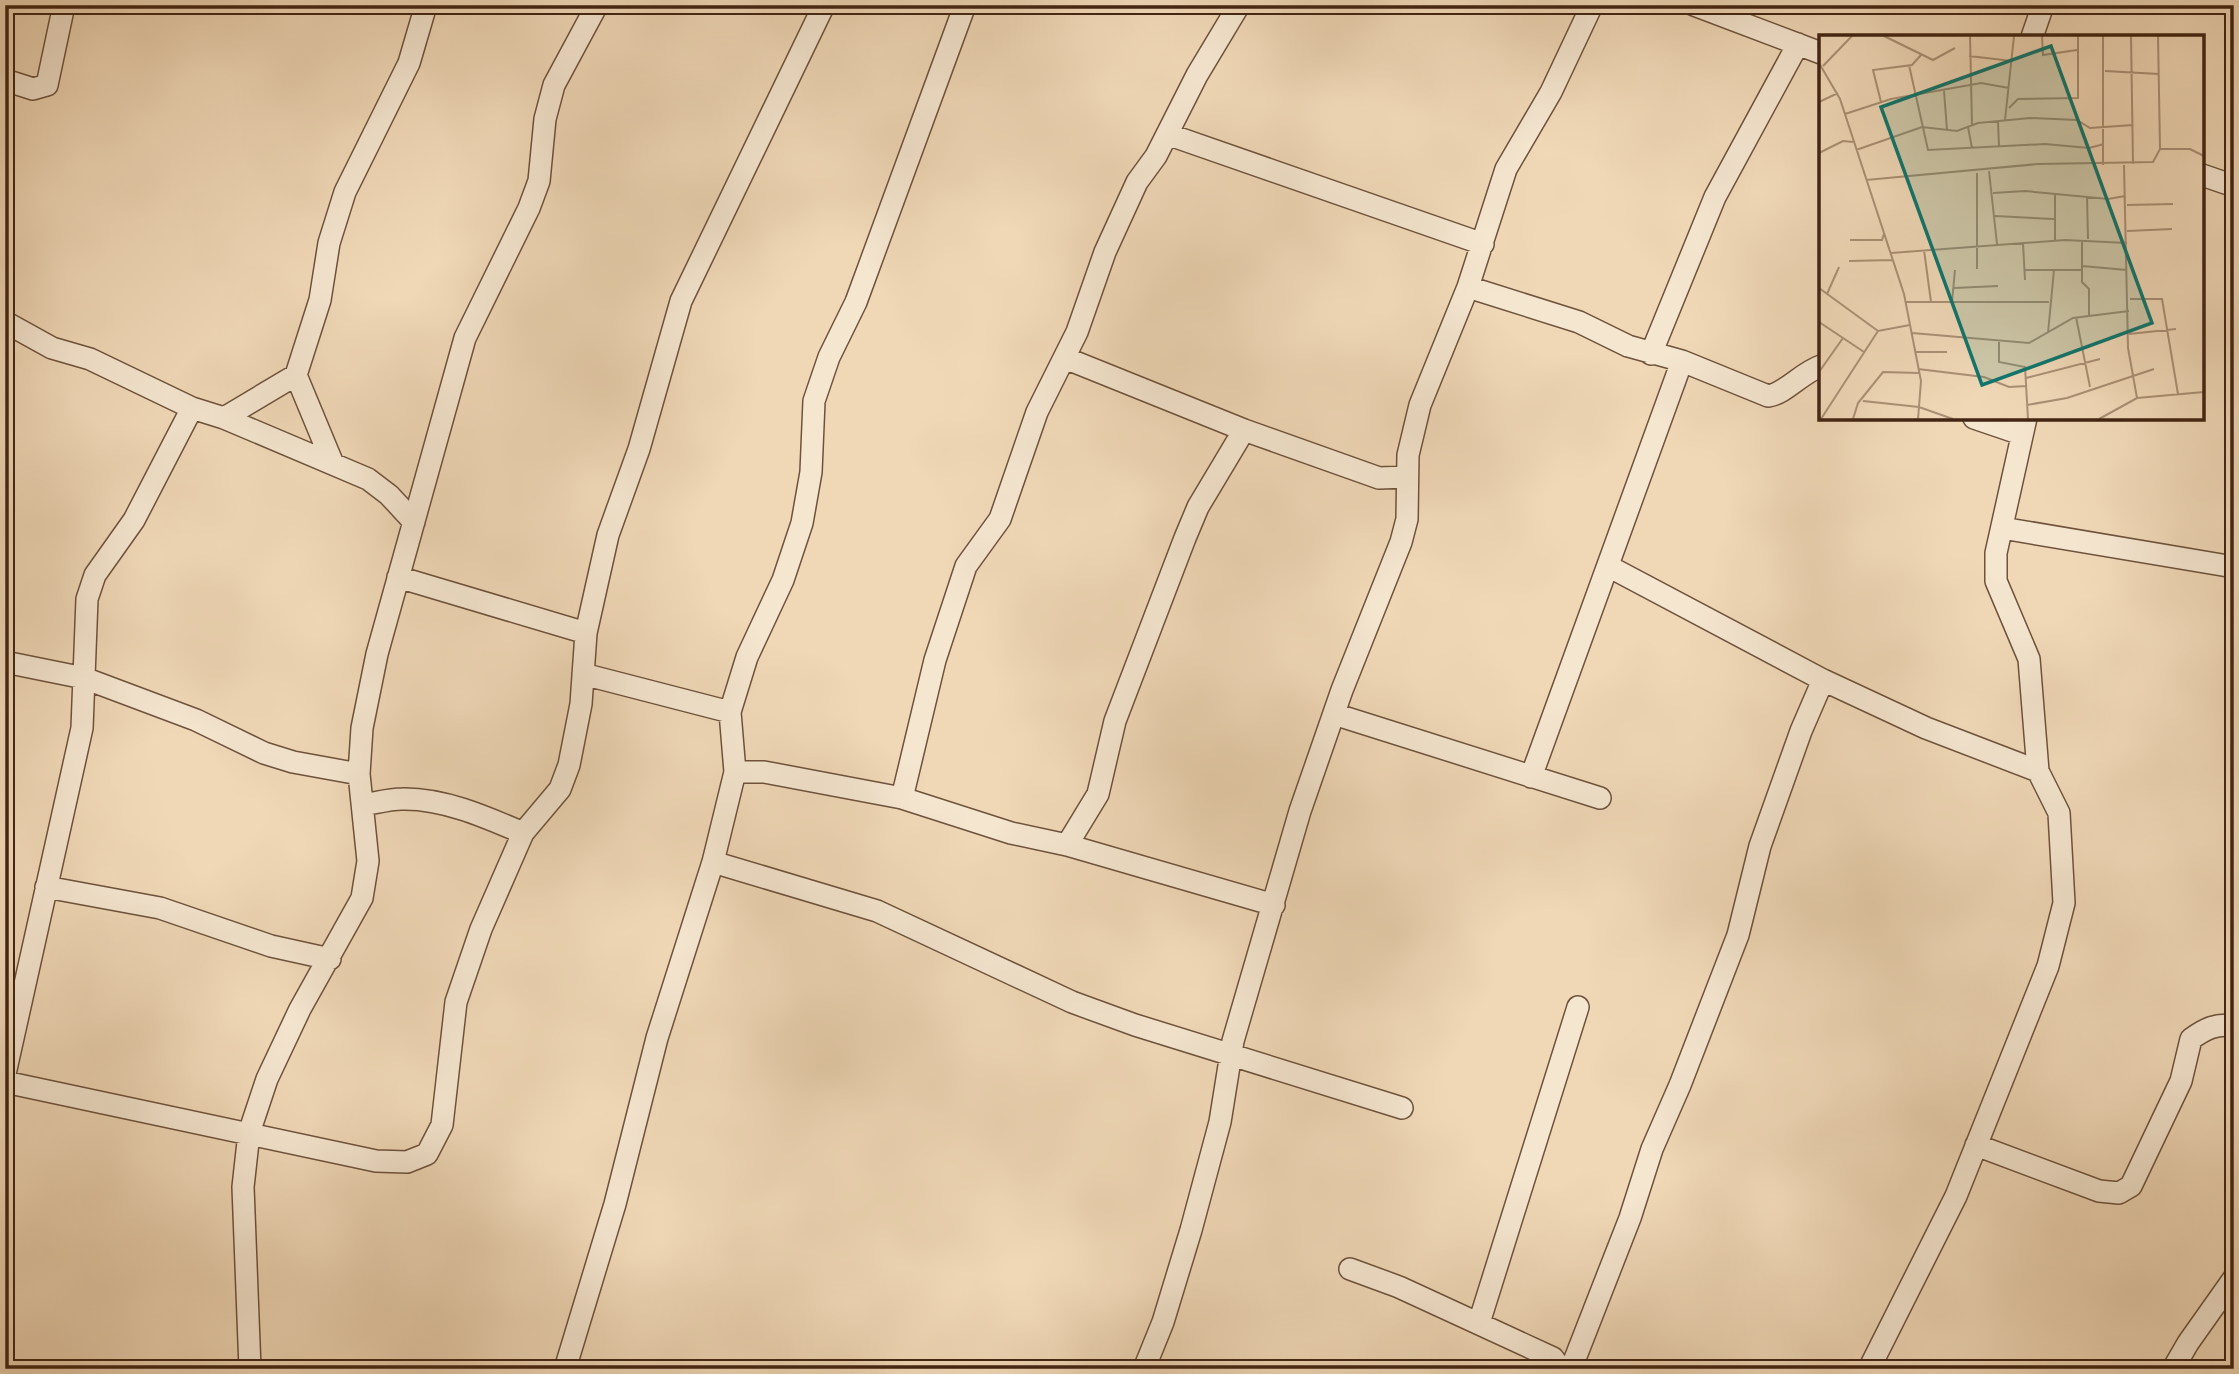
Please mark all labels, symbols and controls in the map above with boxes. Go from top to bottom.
inset map [1819,35,2204,420]

